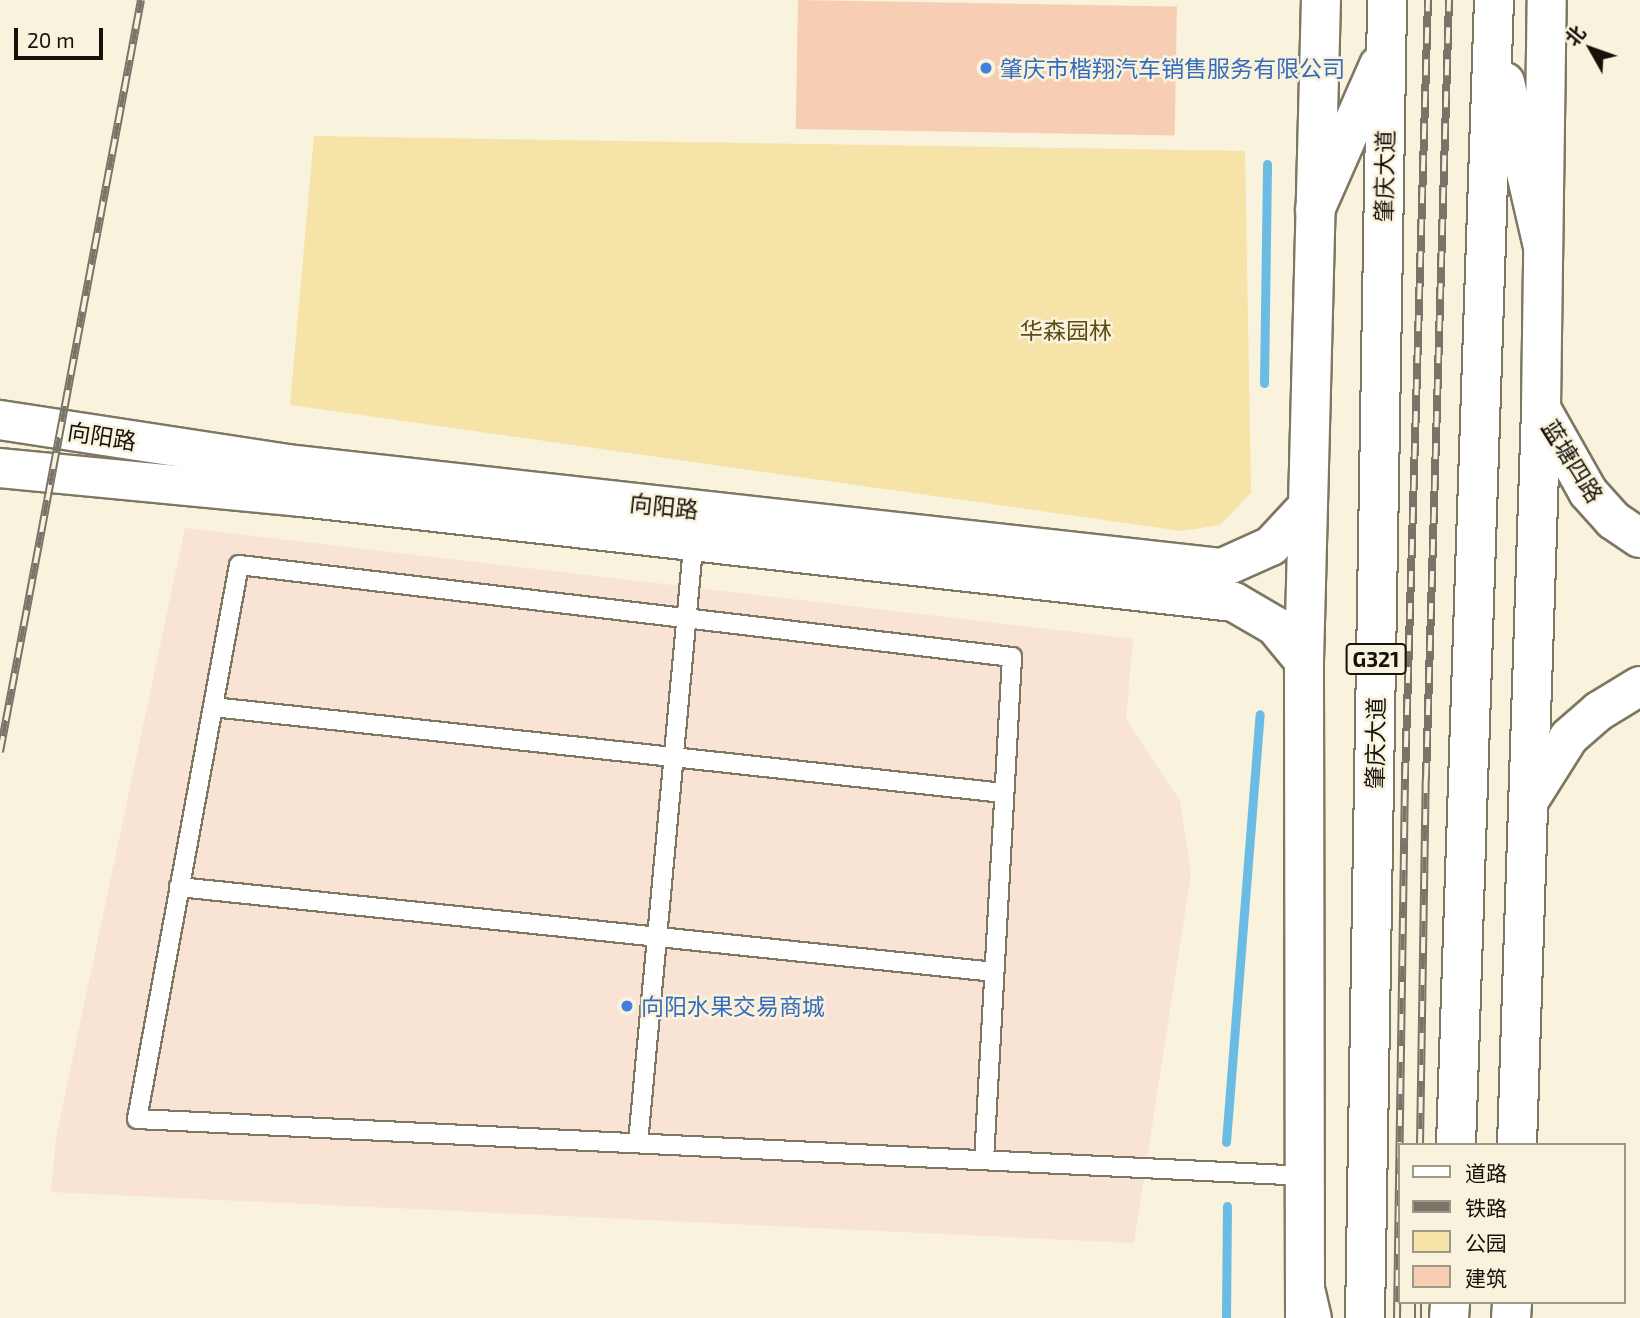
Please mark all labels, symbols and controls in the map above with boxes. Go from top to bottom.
scale bar [18,14,107,58]
north arrow [1556,14,1626,84]
text: 北 [1560,21,1589,50]
text: 20 m [27,27,75,52]
place label: 肇庆市楷翔汽车销售服务有限公司 [1000,54,1345,82]
marker: 肇庆市楷翔汽车销售服务有限公司 [978,60,994,76]
street label: 肇庆大道 [1369,130,1399,222]
park label: 华森园林 [1020,316,1112,344]
street label: 蓝塘四路 [1537,415,1609,507]
street label: 向阳路 [66,417,138,455]
street label: 向阳路 [628,489,700,523]
road number: G321 [1344,642,1408,676]
street label: 肇庆大道 [1360,697,1390,789]
place label: 向阳水果交易商城 [641,992,825,1020]
marker: 向阳水果交易商城 [619,998,635,1014]
legend [1398,1143,1626,1304]
text: 道路 [1465,1160,1507,1185]
text: 铁路 [1465,1195,1507,1220]
text: 公园 [1465,1230,1507,1255]
text: 建筑 [1465,1265,1507,1290]

